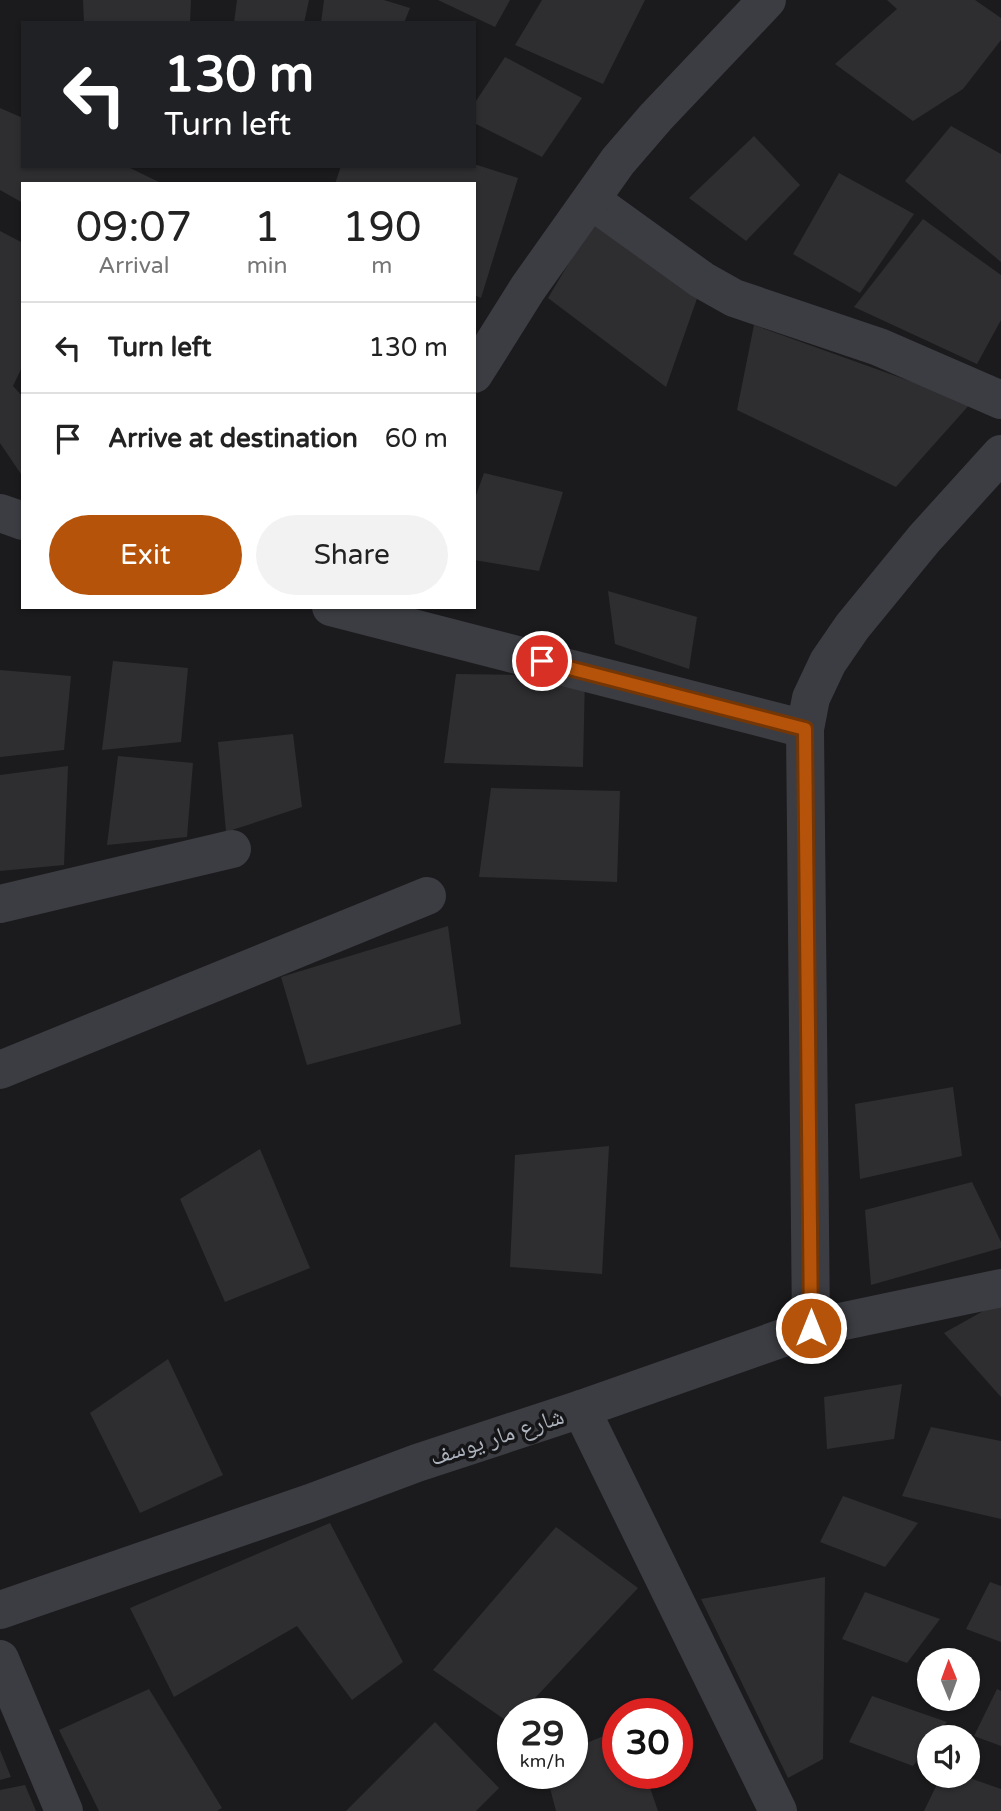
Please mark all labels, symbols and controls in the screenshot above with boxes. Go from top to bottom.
text: 130 m [164,46,314,105]
icon: left [49,49,140,140]
text: Turn left [164,106,291,144]
text: 09:07 [76,202,192,253]
text: 1 [254,202,280,253]
text: 190 [342,202,421,253]
text: Arrival [98,252,169,280]
text: min [247,252,288,280]
text: m [371,252,392,280]
icon: left [49,329,87,367]
text: Turn left [108,332,211,363]
text: 130 m [368,332,448,363]
icon: arrive [49,420,87,458]
text: Arrive at destination [108,423,358,454]
text: 60 m [385,423,448,454]
button: Exit [49,515,242,595]
button: Share [256,515,448,595]
pin [512,631,572,691]
icon: arrive [523,642,561,680]
position arrow [774,1291,848,1365]
street label: شارع مار يوسف [426,1402,568,1472]
north arrow [917,1648,980,1712]
map controls [917,1648,980,1788]
speed limit sign: 30 [602,1698,693,1789]
text: 29 [521,1713,564,1755]
button: sound [917,1725,980,1788]
text: km/h [520,1750,565,1772]

